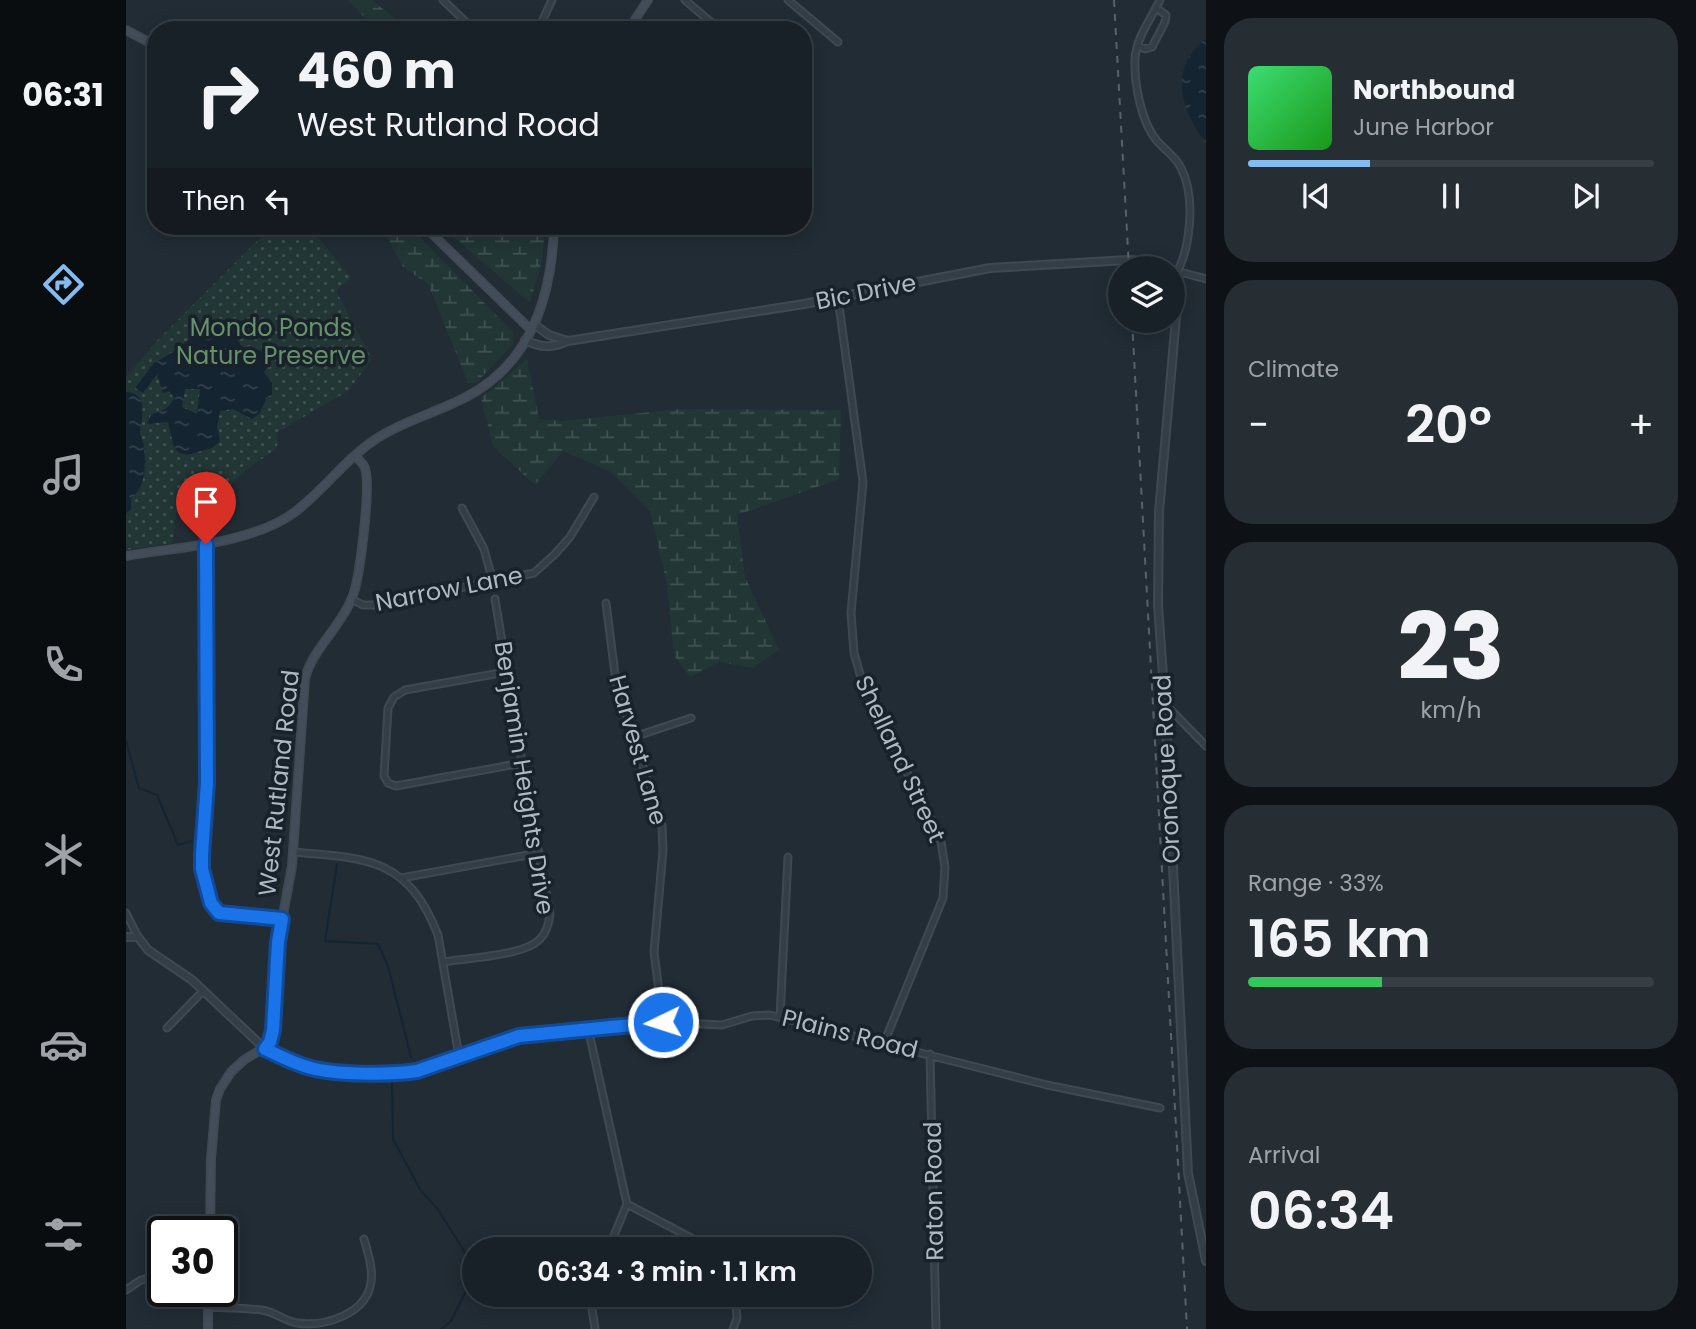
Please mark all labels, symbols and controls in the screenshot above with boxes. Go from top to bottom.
text: 460 m [297,37,456,105]
icon: right [182,49,273,140]
text: 06:31 [22,72,104,117]
text: Northbound [1353,72,1515,108]
text: West Rutland Road [297,102,600,147]
text: June Harbor [1353,111,1494,143]
icon: previous [1297,177,1335,215]
icon: pause [1432,177,1470,215]
icon: next [1567,177,1605,215]
icon: left [259,182,297,220]
text: Then [182,183,245,219]
map controls [1108,256,1185,333]
button: layers [1108,256,1185,333]
icon: directions [39,260,88,309]
street label: Bic Drive [813,266,919,317]
park label: Mondo Ponds Nature Preserve [176,311,366,372]
text: Climate [1248,353,1339,385]
text: 20° [1405,388,1492,461]
text: − [1248,398,1269,451]
text: + [1628,398,1654,451]
icon: music [39,450,88,499]
pin [176,472,236,544]
icon: arrive [187,483,225,521]
street label: Narrow Lane [372,558,525,619]
text: 23 [1397,583,1505,711]
street label: Benjamin Heights Drive [487,639,562,917]
icon: phone [39,640,88,689]
street label: West Rutland Road [250,668,307,898]
street label: Shelland Street [847,670,954,848]
street label: Harvest Lane [601,671,676,829]
street label: Oronoque Road [1145,674,1188,864]
text: km/h [1420,694,1482,726]
icon: climate [39,830,88,879]
text: Range · 33% [1248,867,1384,899]
text: 165 km [1248,902,1431,975]
position arrow [626,985,700,1059]
street label: Plains Road [779,1001,921,1066]
icon: car [39,1020,88,1069]
street label: Raton Road [916,1121,951,1261]
text: Arrival [1248,1139,1320,1171]
text: 06:34 [1248,1174,1394,1247]
icon: filters [39,1210,88,1259]
speed limit sign: 30 [147,1216,238,1307]
text: 06:34 · 3 min · 1.1 km [537,1254,797,1290]

